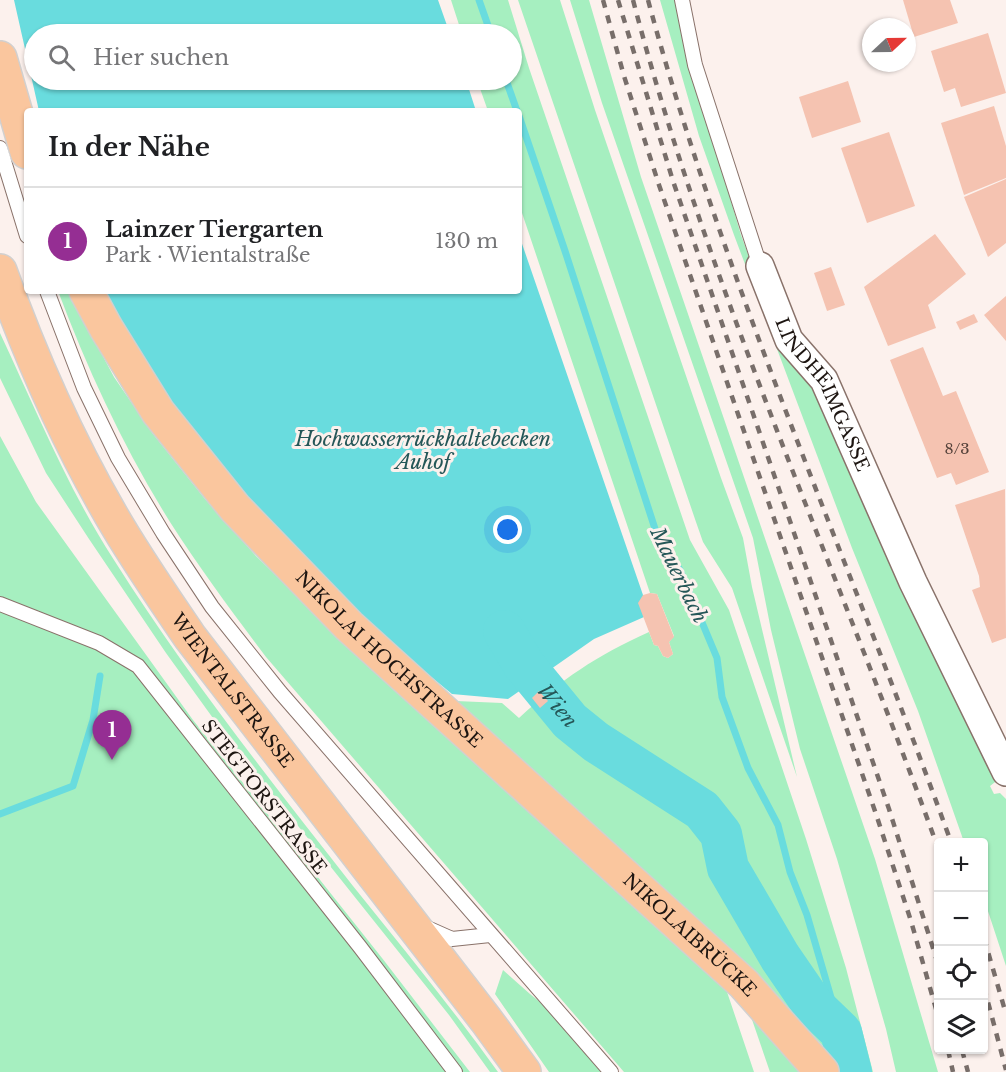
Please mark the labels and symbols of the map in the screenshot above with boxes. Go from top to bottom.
north arrow [862,18,916,72]
street label: LINDHEIMGASSE [770,315,874,475]
water label: Hochwasserrückhaltebecken Auhof [294,427,551,474]
house number: 8/3 [944,439,970,458]
your location [493,515,522,544]
water label: Mauerbach [645,522,712,627]
street label: NIKOLAI HOCHSTRASSE [291,566,487,752]
street label: WIENTALSTRASSE [166,608,298,772]
water label: Wien [532,679,582,732]
pin: 1 [92,710,132,760]
street label: STEGTORSTRASSE [197,715,331,879]
street label: NIKOLAIBRÜCKE [618,869,761,1001]

